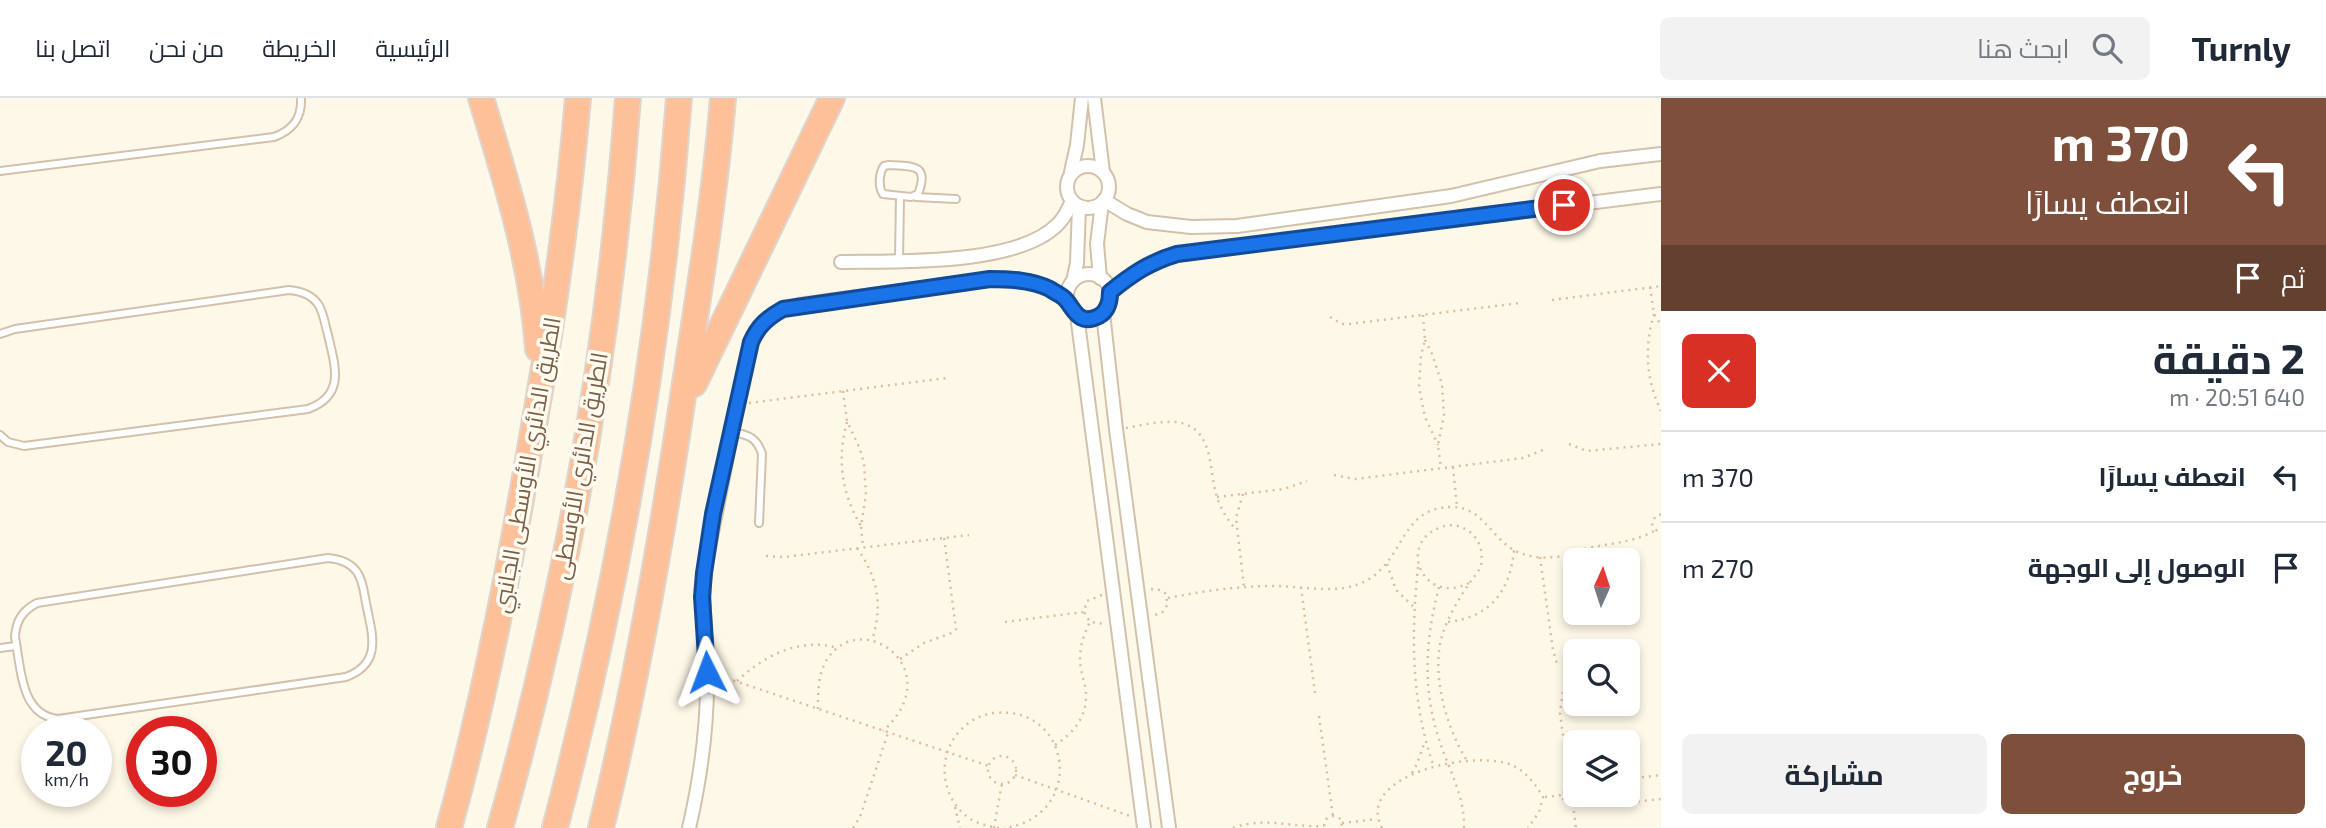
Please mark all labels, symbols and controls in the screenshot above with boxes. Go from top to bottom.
search box [1660,17,2150,80]
text: Turnly [2192,28,2291,68]
icon: search [2088,29,2126,67]
text: ابحث هنا [1977,32,2070,63]
text: اتصل بنا [35,33,111,62]
text: من نحن [149,33,224,62]
text: الخريطة [262,33,337,62]
text: الرئيسية [375,33,450,62]
text: 370 m [2052,112,2190,171]
icon: left [2214,126,2305,217]
pin [1534,175,1594,235]
text: انعطف يسارًا [2025,182,2190,220]
icon: arrive [1545,186,1583,224]
icon: arrive [2229,259,2267,297]
text: ثم [2281,262,2305,293]
street label: الطريق الدائري الأوسطى الجانبي [486,315,571,616]
text: 2 دقيقة [2153,332,2305,382]
button: close [1682,334,1756,408]
street label: الطريق الدائري الأوسطى [545,350,618,582]
text: 640 m · 20:51 [2169,383,2305,411]
icon: left [2267,458,2305,496]
text: انعطف يسارًا [2099,460,2246,491]
text: 370 m [1682,461,1754,492]
north arrow [1563,548,1640,625]
map controls [1563,548,1640,807]
icon: arrive [2267,549,2305,587]
text: الوصول إلى الوجهة [2028,551,2246,582]
text: 270 m [1682,552,1754,583]
position arrow [670,635,744,709]
button: search [1563,639,1640,716]
speed limit sign: 30 [126,716,217,807]
button: layers [1563,730,1640,807]
text: 20 [45,731,88,773]
button: مشاركة [1682,734,1987,814]
button: خروج [2001,734,2305,814]
text: km/h [44,768,89,790]

